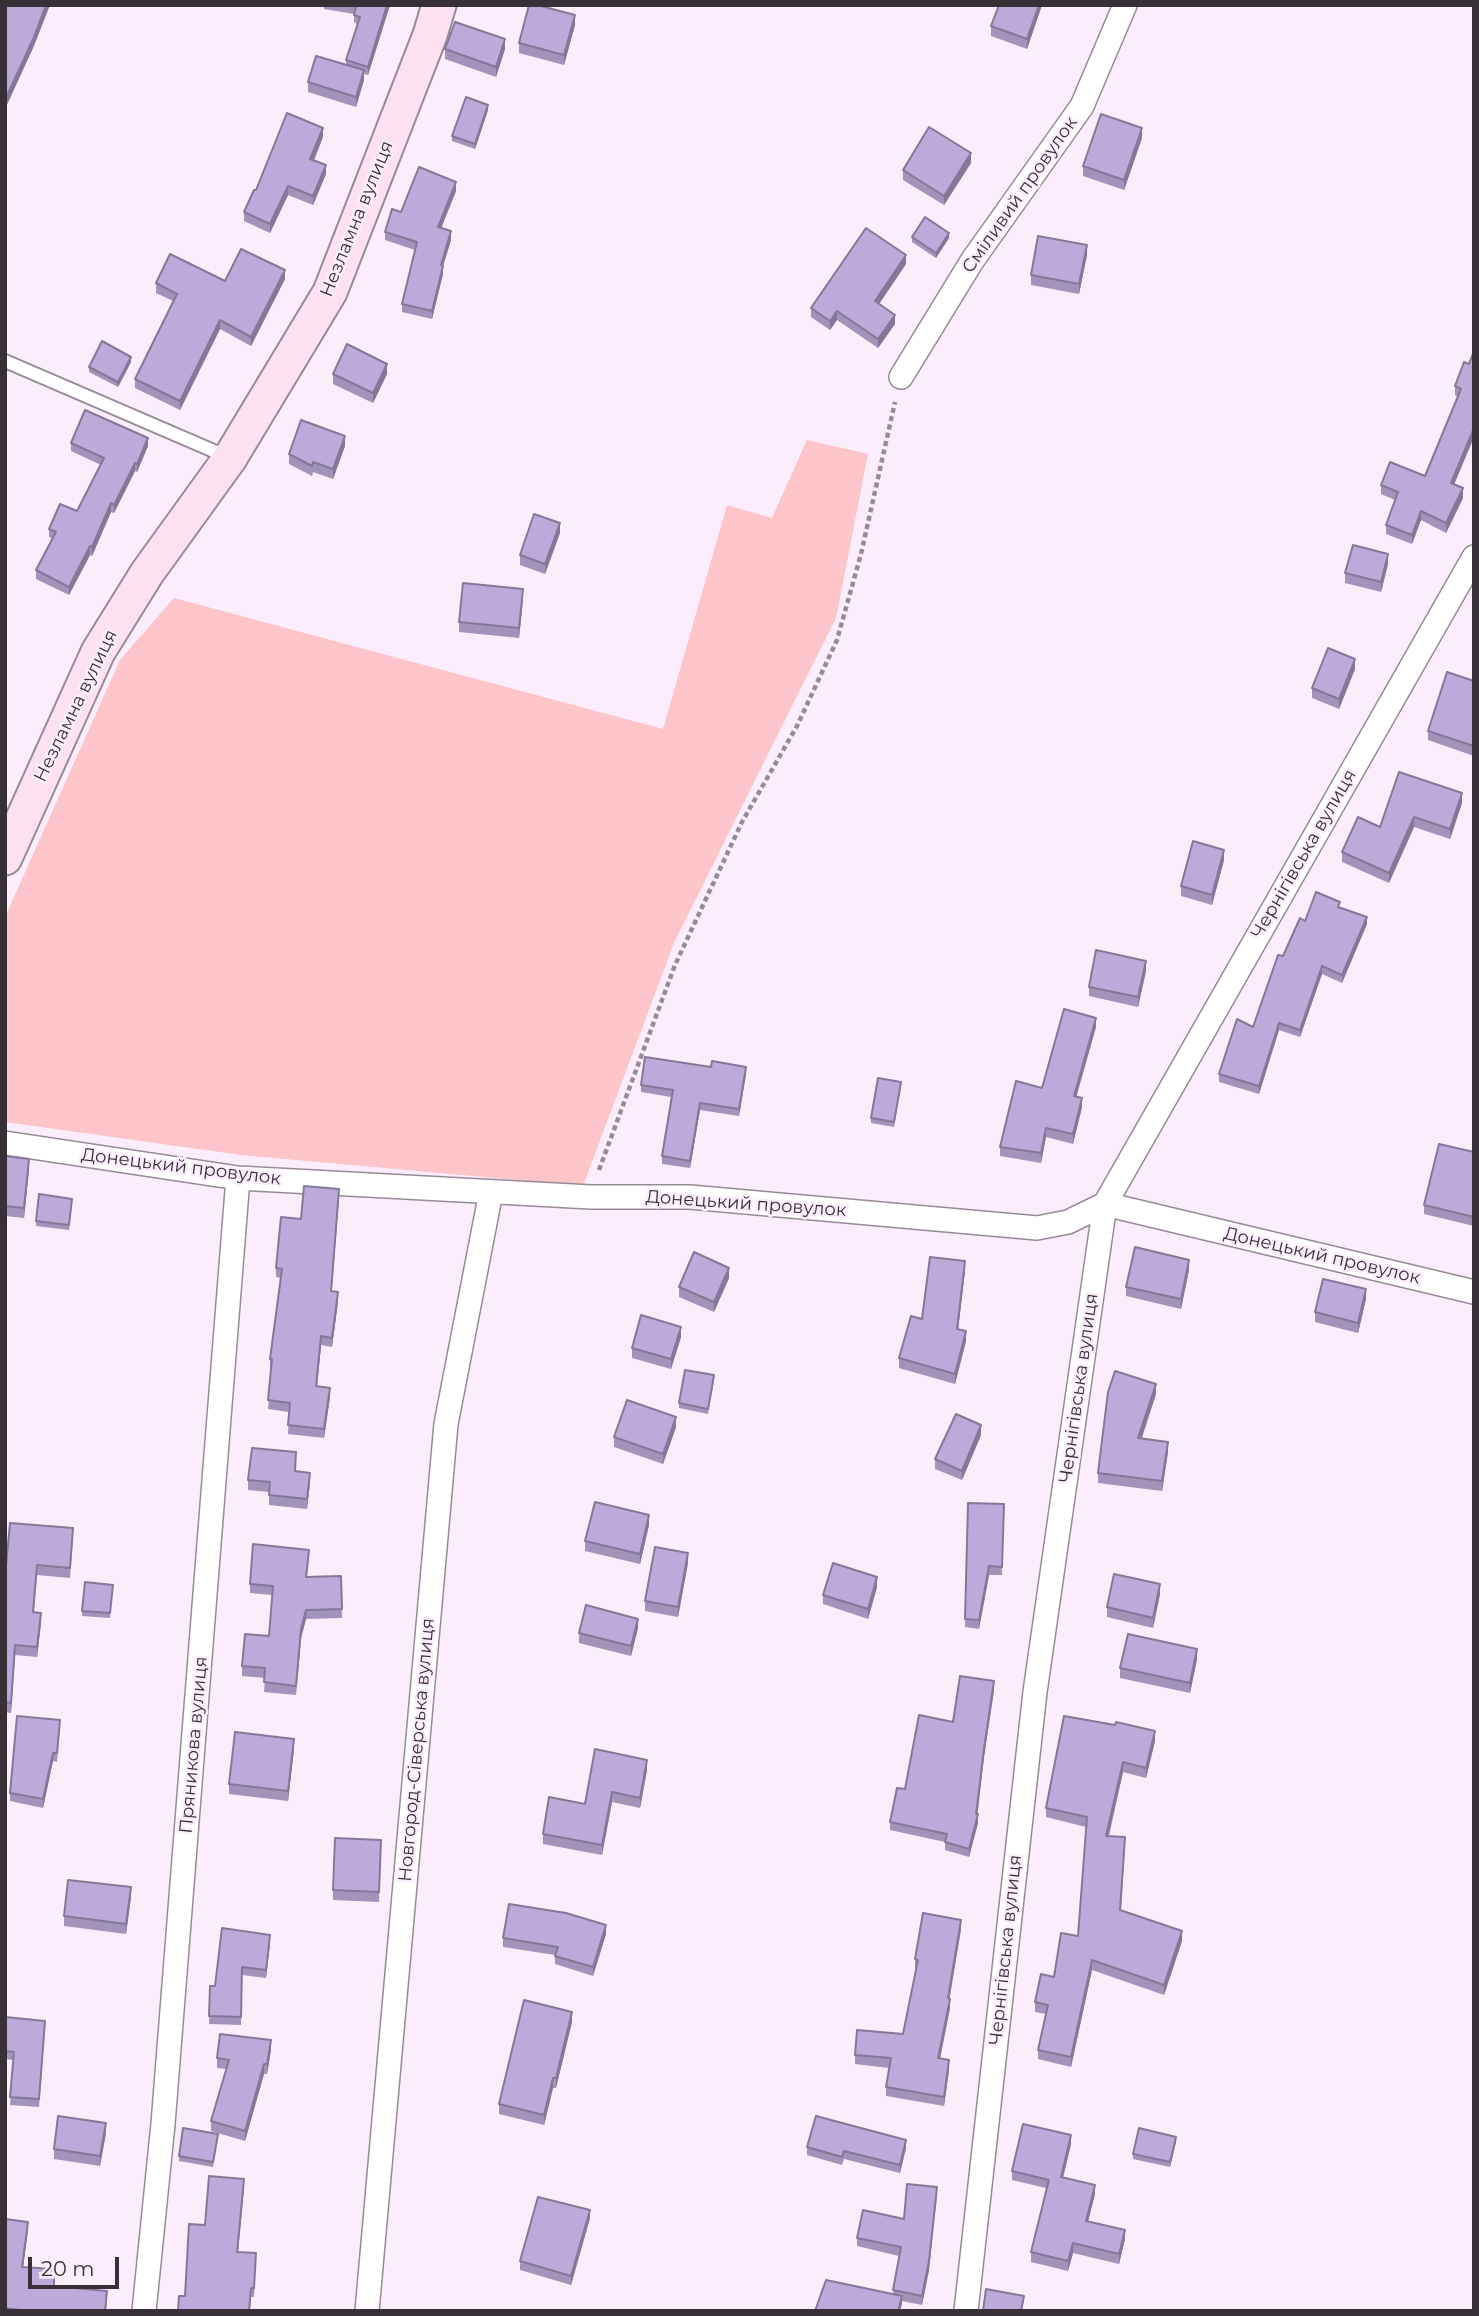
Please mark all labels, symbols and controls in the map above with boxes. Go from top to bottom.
street label: Сміливий провулок [958,113,1082,277]
street label: Незламна вулиця [316,138,398,300]
street label: Незламна вулиця [30,626,122,786]
street label: Чернігівська вулиця [1247,766,1361,942]
street label: Донецький провулок [80,1144,282,1190]
street label: Донецький провулок [645,1186,847,1222]
street label: Донецький провулок [1222,1223,1422,1289]
street label: Чернігівська вулиця [1055,1292,1103,1484]
street label: Новгород-Сіверська вулиця [395,1617,439,1883]
street label: Пряникова вулиця [176,1656,212,1834]
street label: Чернігівська вулиця [985,1854,1027,2046]
scale bar [32,2242,122,2286]
text: 20 m [41,2256,95,2281]

